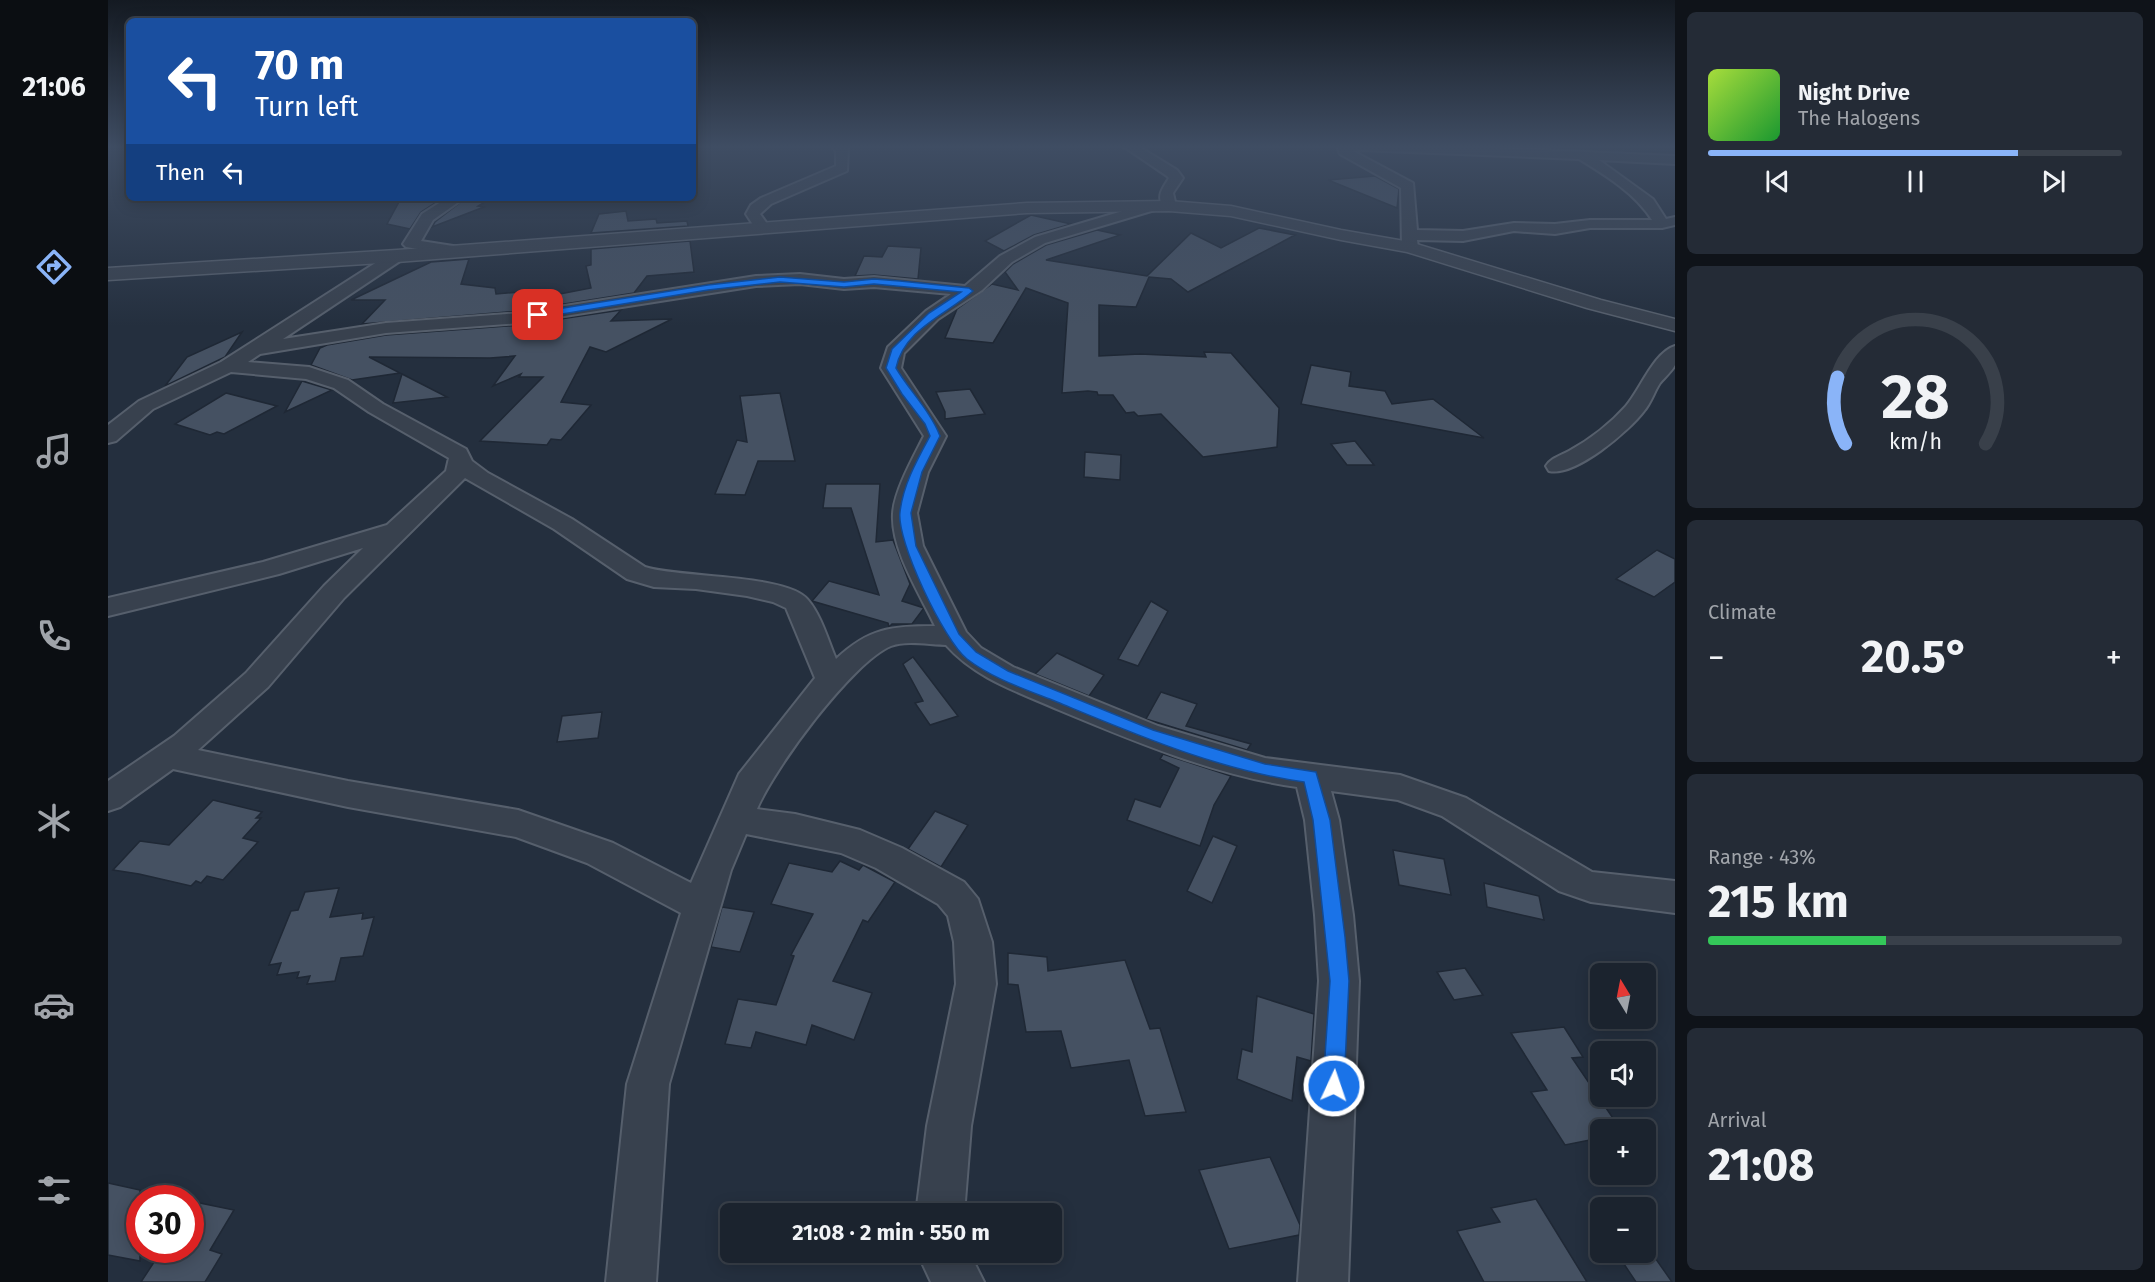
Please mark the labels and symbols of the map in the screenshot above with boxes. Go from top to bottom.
pin [512,289,563,340]
north arrow [1590,963,1656,1029]
position arrow [1302,1054,1366,1118]
speed limit sign: 30 [126,1185,204,1263]

